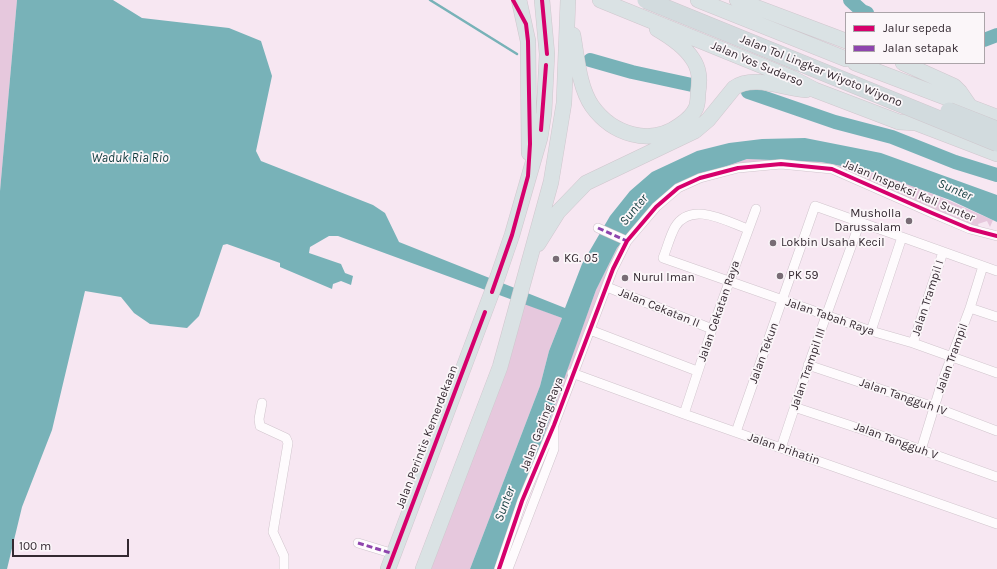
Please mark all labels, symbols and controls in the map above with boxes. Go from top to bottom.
legend [845,12,985,64]
text: Jalur sepeda [883,21,952,35]
street label: Jalan Tol Lingkar Wiyoto Wiyono [738,32,904,110]
street label: Jalan Yos Sudarso [709,38,805,90]
text: Jalan setapak [883,41,958,55]
water label: Waduk Ria Rio [91,150,169,166]
street label: Jalan Inspeksi Kali Sunter [841,157,977,225]
water label: Sunter [935,176,975,204]
water label: Sunter [616,191,652,229]
place label: Musholla Darussalam [834,207,901,235]
marker: Musholla Darussalam [904,216,914,226]
place label: Lokbin Usaha Kecil [781,236,885,250]
marker: Lokbin Usaha Kecil [768,238,778,248]
place label: KG. 05 [564,252,598,266]
marker: KG. 05 [551,254,561,264]
street label: Jalan Trampil I [909,258,947,338]
street label: Jalan Cekatan Raya [695,259,743,363]
place label: PK 59 [788,269,819,283]
place label: Nurul Iman [633,271,695,285]
marker: PK 59 [775,271,785,281]
marker: Nurul Iman [620,273,630,283]
street label: Jalan Cekatan II [616,285,702,331]
street label: Jalan Tabah Raya [784,295,876,339]
street label: Jalan Tekun [746,320,782,386]
street label: Jalan Trampil [933,321,971,395]
street label: Jalan Trampil III [787,326,829,412]
street label: Jalan Perintis Kemerdekaan [393,363,461,511]
street label: Jalan Gading Raya [517,375,567,473]
street label: Jalan Tangguh IV [857,375,949,419]
street label: Jalan Tangguh V [852,419,940,463]
street label: Jalan Prihatin [746,430,822,468]
water label: Sunter [491,484,519,524]
scale bar [14,531,131,557]
text: 100 m [19,539,51,553]

